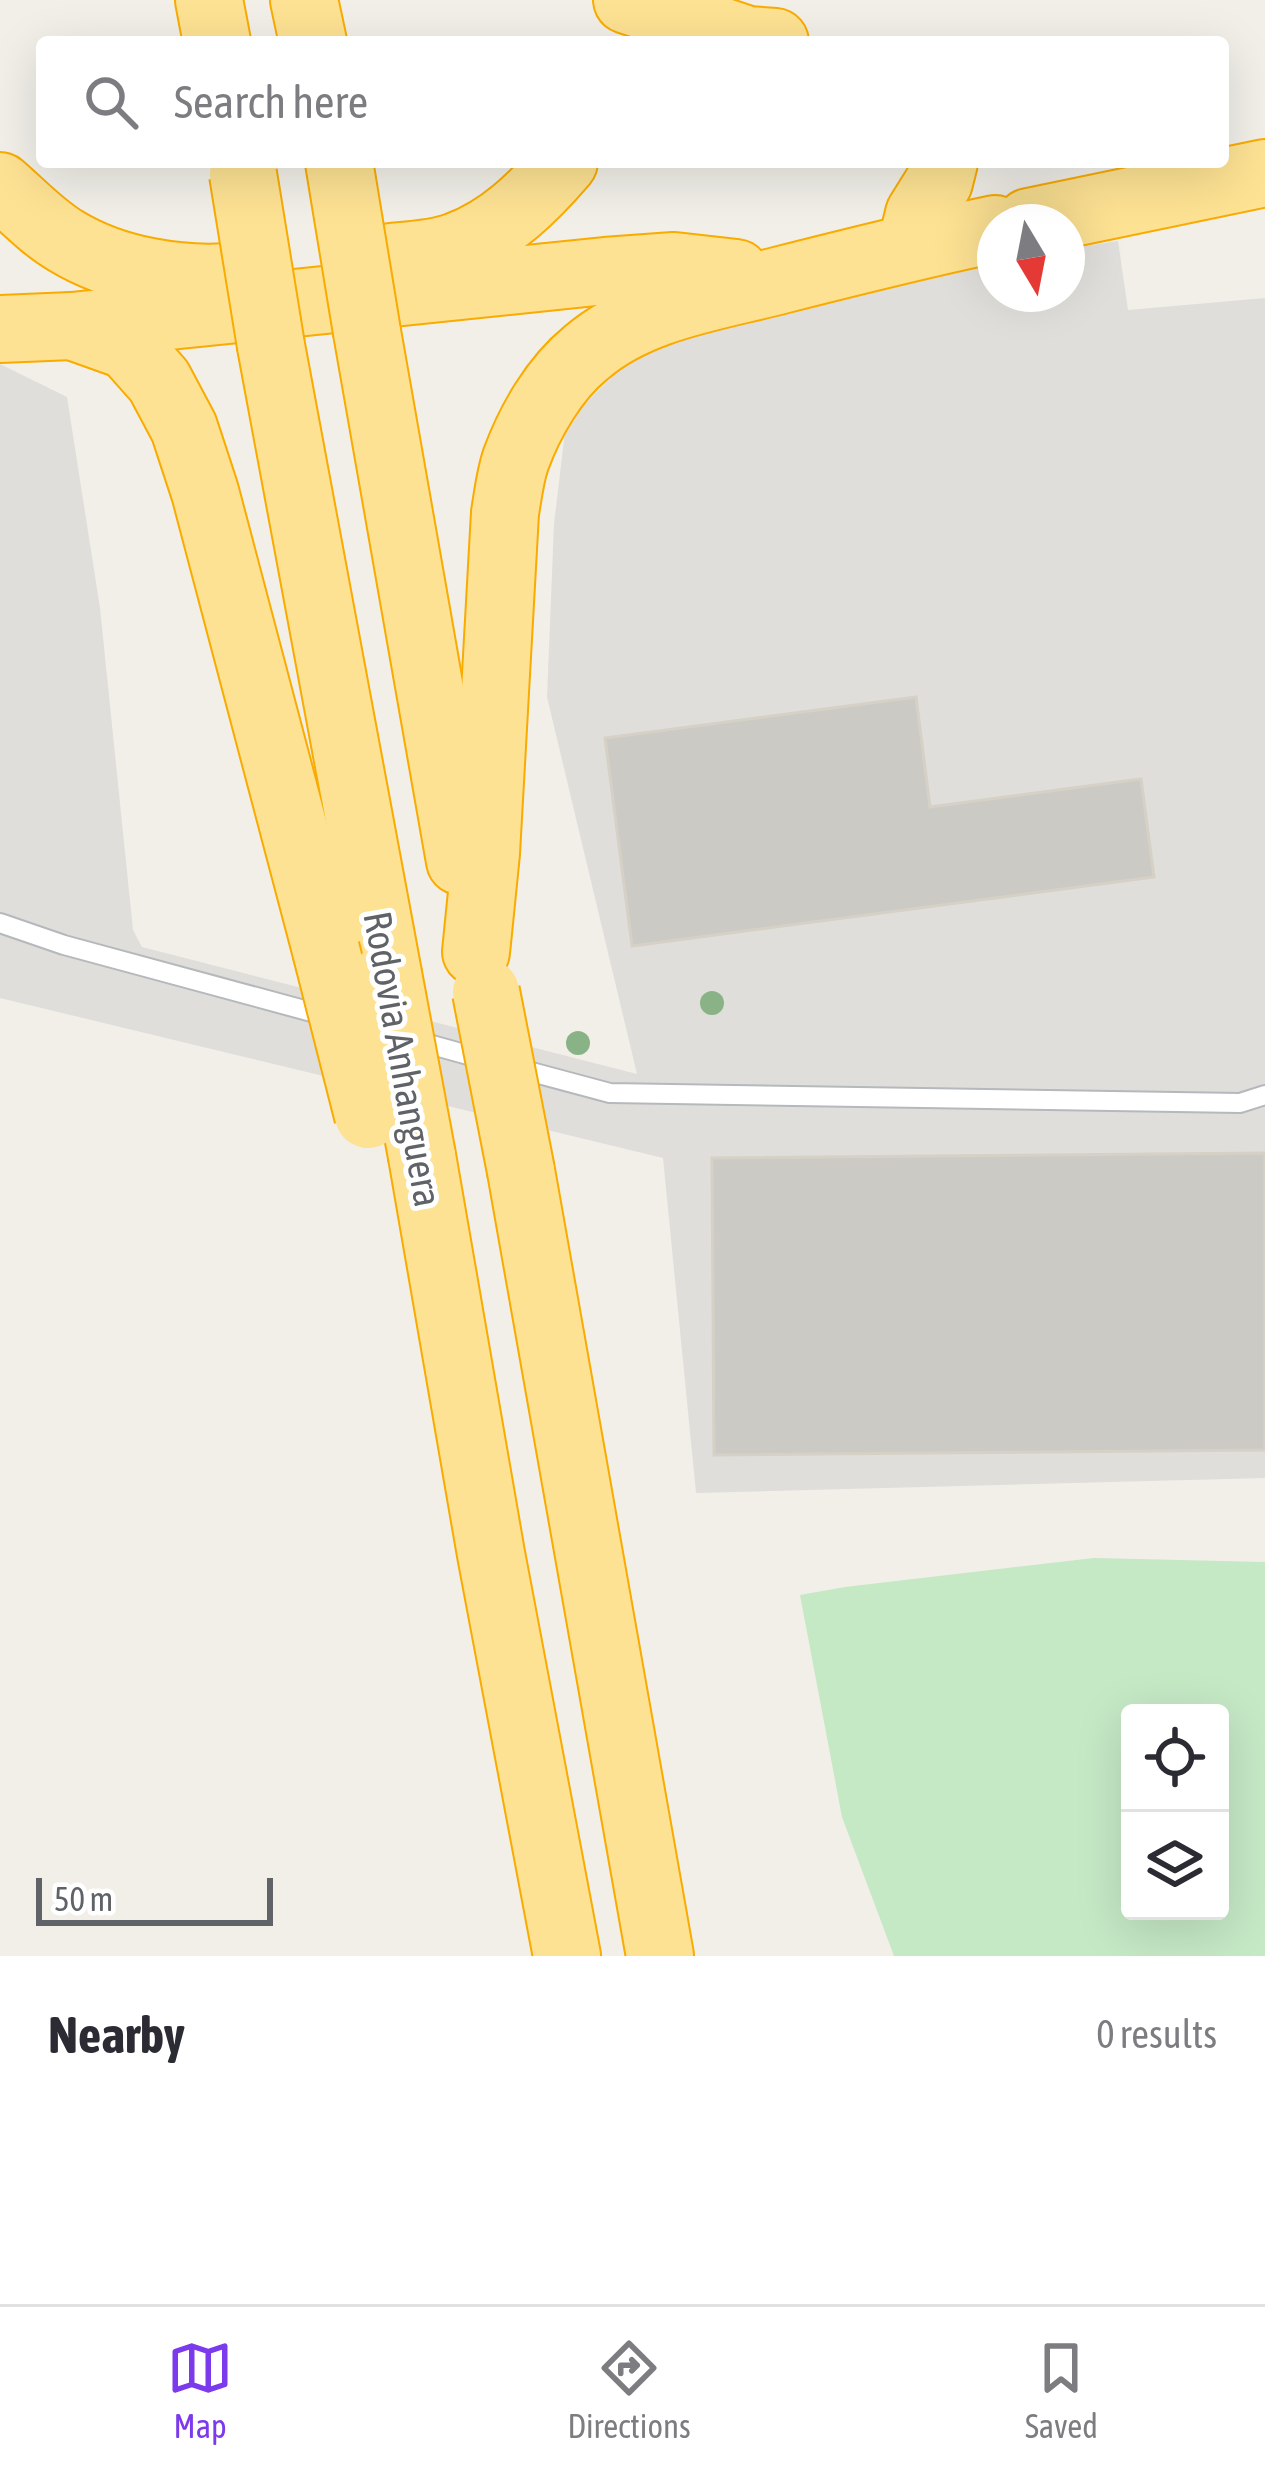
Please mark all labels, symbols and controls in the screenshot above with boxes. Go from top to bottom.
search box [36,36,1229,168]
icon: search [78,69,144,135]
text: Search here [174,76,368,128]
north arrow [977,204,1085,312]
street label: Rodovia Anhanguera [355,908,451,1210]
map controls [1121,1704,1229,1920]
button: locate [1121,1704,1229,1812]
button: layers [1121,1812,1229,1920]
scale bar [36,1872,273,1925]
text: 50 m [54,1880,113,1918]
text: Nearby [48,2005,185,2064]
text: 0 results [1096,2012,1217,2056]
tab: Map [167,2335,233,2445]
tab: Directions [567,2335,691,2445]
tab: Saved [1025,2335,1098,2445]

